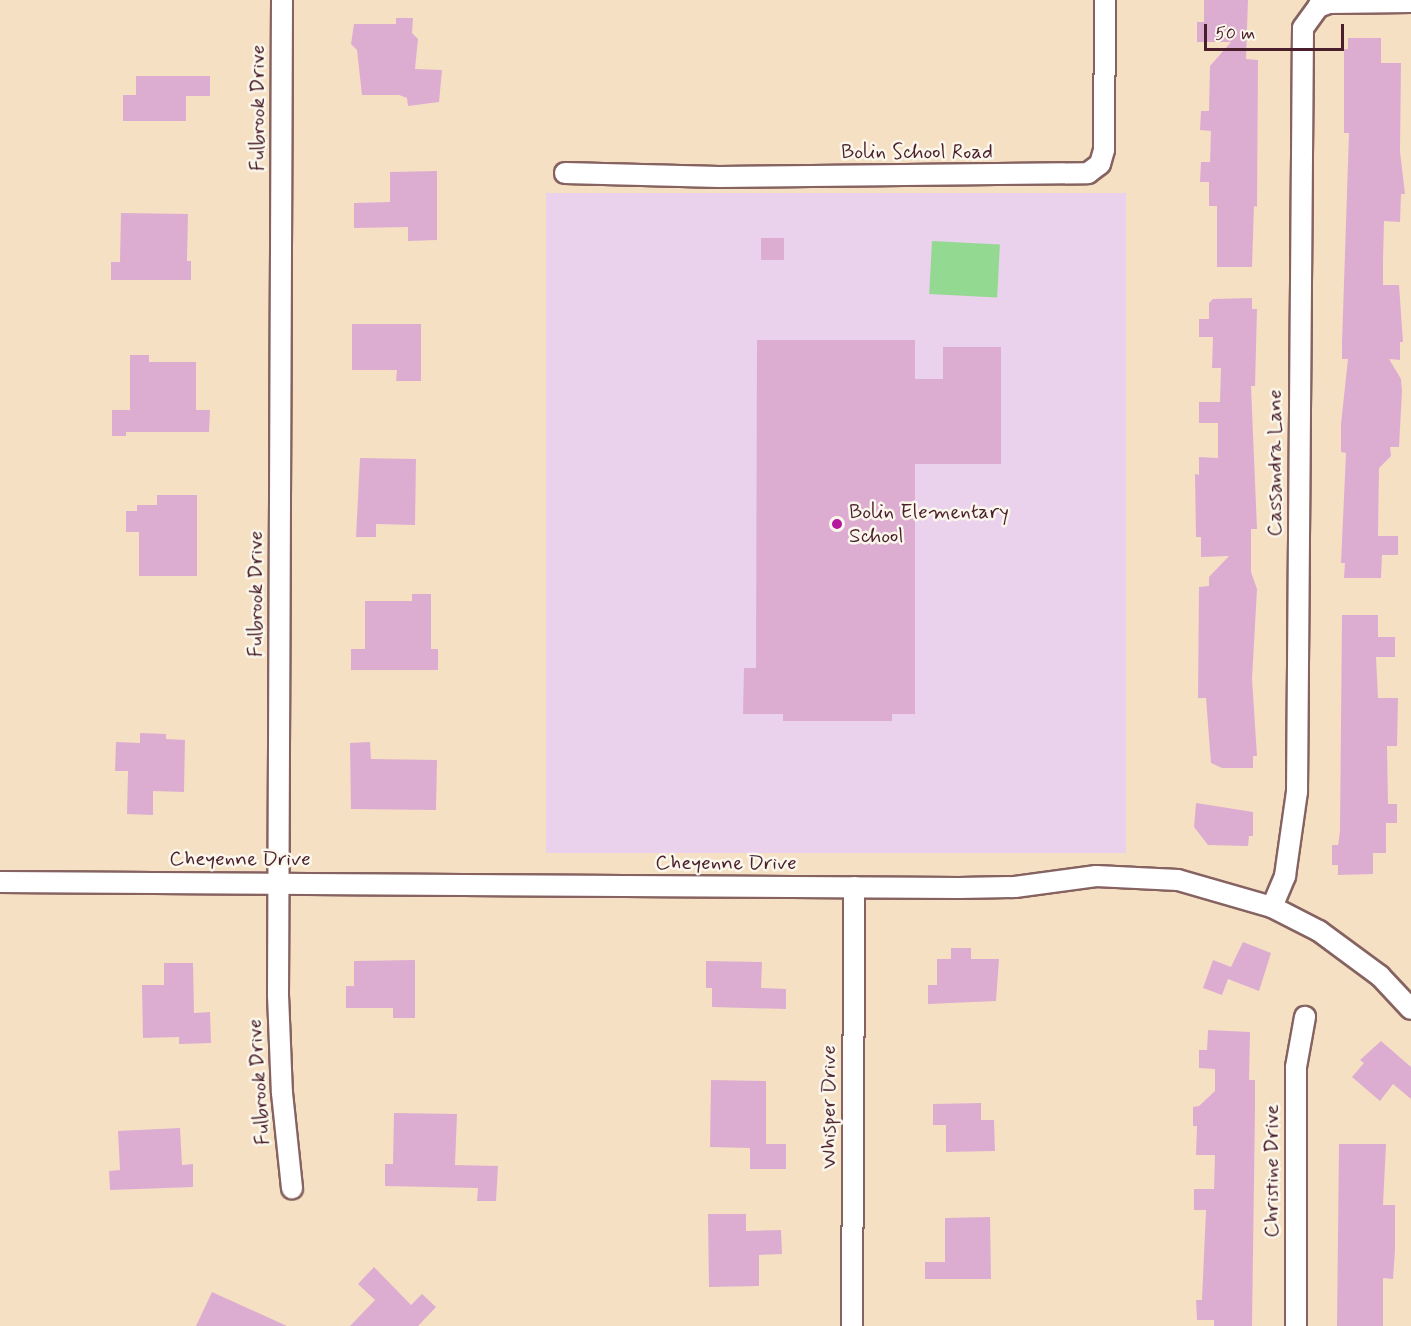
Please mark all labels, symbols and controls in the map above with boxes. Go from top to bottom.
scale bar [1207,12,1346,50]
text: 50 m [1215,22,1255,46]
street label: Fulbrook Drive [245,45,271,171]
street label: Bolin School Road [841,139,993,165]
street label: Cassandra Lane [1262,389,1288,537]
place label: Bolin Elementary School [849,499,1014,549]
marker: Bolin Elementary School [830,517,844,531]
street label: Fulbrook Drive [243,531,269,657]
street label: Cheyenne Drive [170,846,310,872]
street label: Cheyenne Drive [656,850,796,876]
street label: Fulbrook Drive [242,1019,276,1145]
street label: Whisper Drive [816,1046,842,1168]
street label: Christine Drive [1259,1105,1285,1237]

